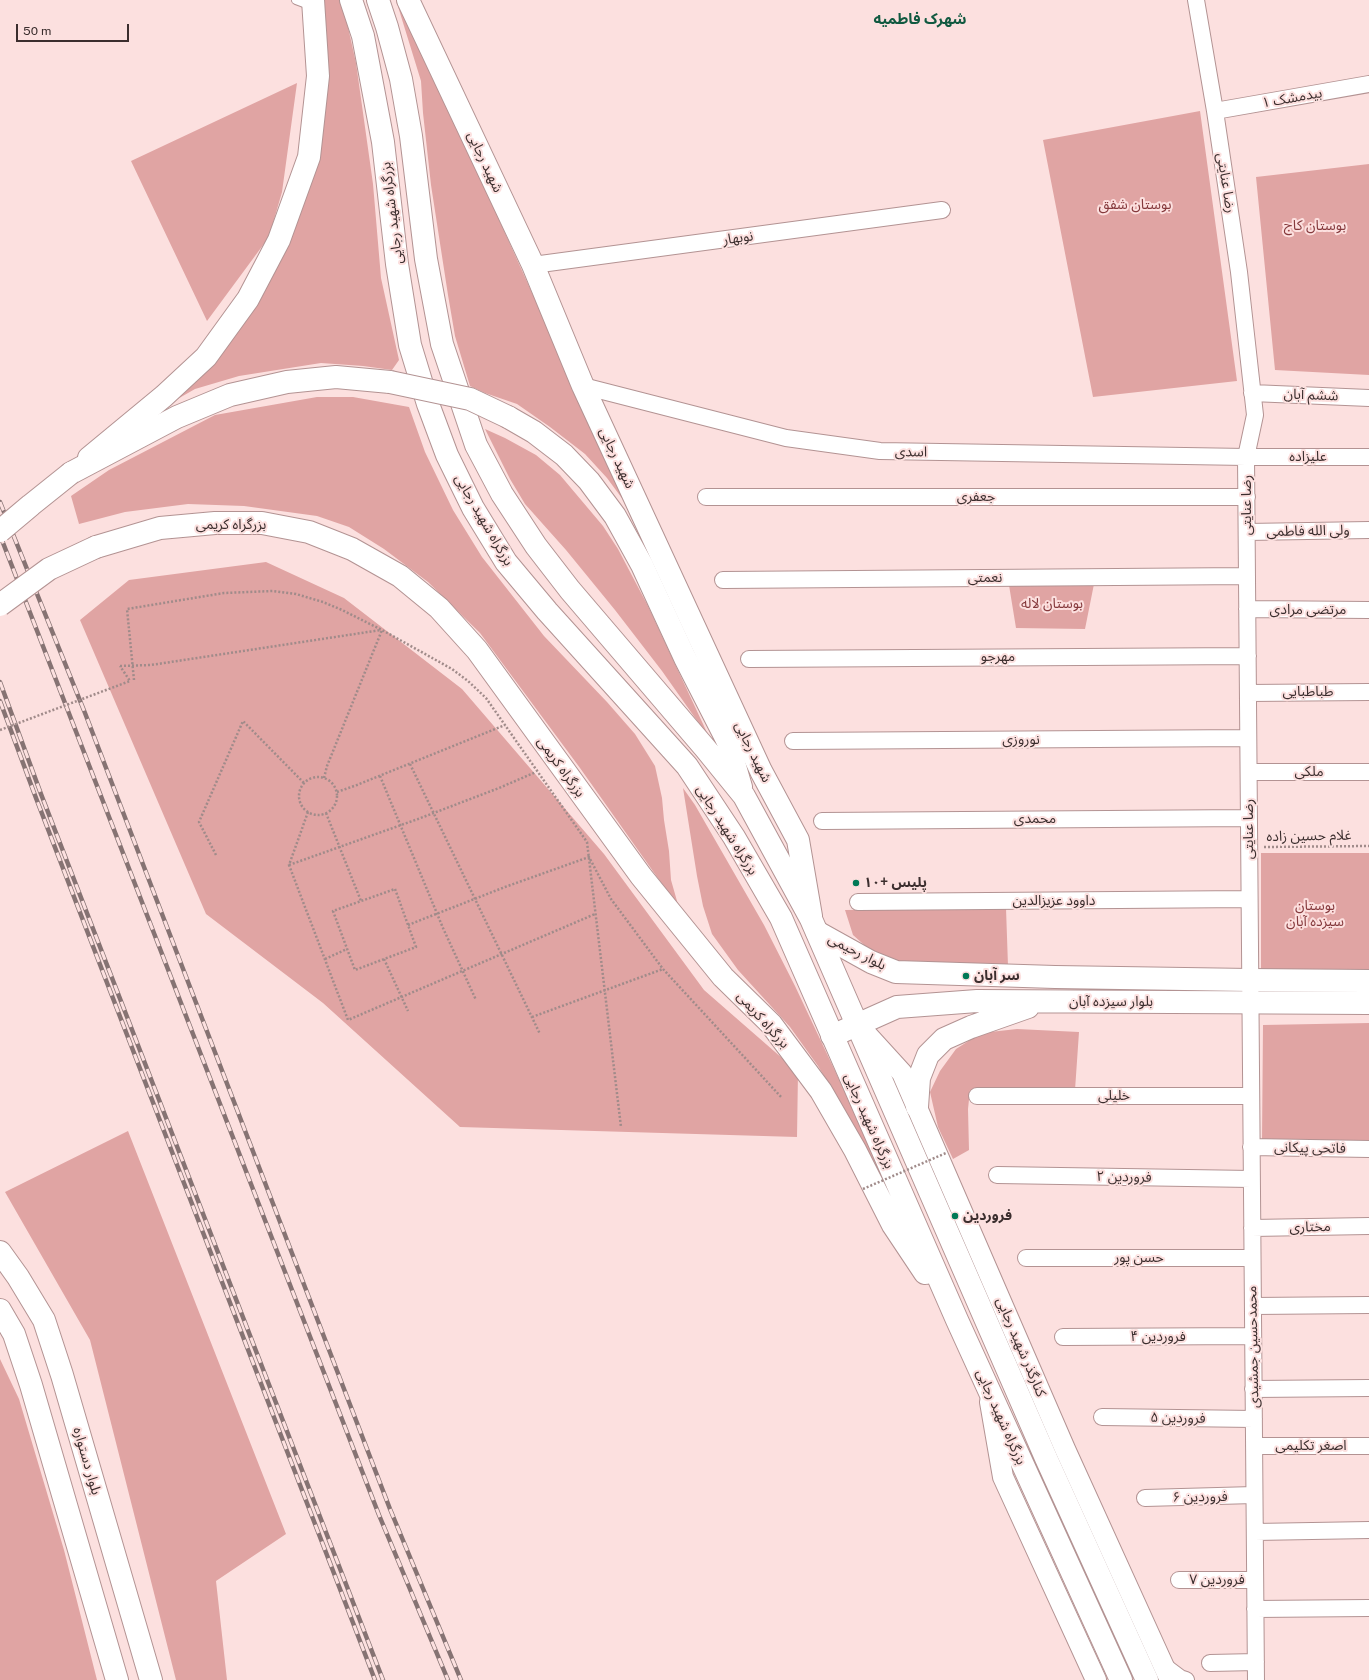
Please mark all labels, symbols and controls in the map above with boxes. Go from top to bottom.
district label: شهرک فاطمیه [873,10,967,28]
scale bar [18,16,131,42]
text: 50 m [23,24,51,38]
street label: بیدمشک ۱ [1261,84,1323,112]
street label: شهید رجایی [464,129,506,195]
street label: رضا عنایتی [1213,152,1239,214]
street label: بزرگراه شهید رجایی [377,161,407,265]
park label: بوستان شفق [1099,197,1171,213]
park label: بوستان کاج [1284,218,1346,234]
street label: نوبهار [722,228,754,248]
street label: ششم آبان [1283,386,1339,404]
street label: شهید رجایی [596,425,638,491]
street label: اسدی [895,443,927,461]
street label: علیزاده [1289,449,1327,465]
street label: بزرگراه شهید رجایی [451,471,517,569]
street label: رضا عنایتی [1239,475,1255,535]
street label: جعفری [957,489,995,505]
street label: بزرگراه کریمی [196,517,266,533]
street label: ولی الله فاطمی [1266,522,1350,540]
street label: نعمتی [968,570,1002,586]
park label: بوستان لاله [1021,596,1083,612]
street label: مرتضی مرادی [1270,602,1346,618]
street label: مهرجو [981,649,1015,665]
street label: طباطبایی [1282,684,1334,700]
street label: شهید رجایی [731,719,775,785]
street label: نوروزی [1002,732,1040,748]
street label: بزرگراه کریمی [533,733,589,801]
street label: ملکی [1295,764,1323,780]
street label: بزرگراه شهید رجایی [693,782,761,878]
street label: رضا عنایتی [1241,799,1257,859]
street label: محمدی [1014,811,1056,827]
street label: غلام حسین زاده [1266,827,1352,845]
place label: پلیس +۱۰ [864,875,927,891]
marker: پلیس +۱۰ [851,878,861,888]
street label: داوود عزیزالدین [1013,893,1095,909]
park label: بوستان سیزده آبان [1286,898,1344,930]
street label: بلوار رحیمی [825,930,889,974]
place label: سر آبان [974,968,1020,984]
marker: سر آبان [961,971,971,981]
street label: بزرگراه کریمی [733,988,793,1052]
street label: بلوار سیزده آبان [1069,994,1153,1010]
street label: بزرگراه شهید رجایی [840,1071,898,1171]
street label: خلیلی [1098,1088,1130,1104]
street label: فاتحی پیکانی [1274,1139,1346,1157]
street label: فروردین ۲ [1096,1168,1152,1186]
place label: فروردین [963,1208,1012,1224]
marker: فروردین [950,1211,960,1221]
street label: مختاری [1289,1218,1331,1236]
street label: حسن پور [1114,1250,1164,1266]
street label: محمدحسین جمشیدی [1244,1286,1262,1408]
street label: کنارگذر شهید رجایی [992,1295,1050,1399]
street label: فروردین ۴ [1130,1329,1186,1345]
street label: بزرگراه شهید رجایی [972,1367,1030,1467]
street label: فروردین ۵ [1150,1409,1206,1427]
street label: بلوار دستواره [69,1425,105,1497]
street label: اصغر تکلیمی [1275,1438,1347,1454]
street label: فروردین ۶ [1172,1488,1228,1506]
street label: فروردین ۷ [1189,1572,1245,1588]

